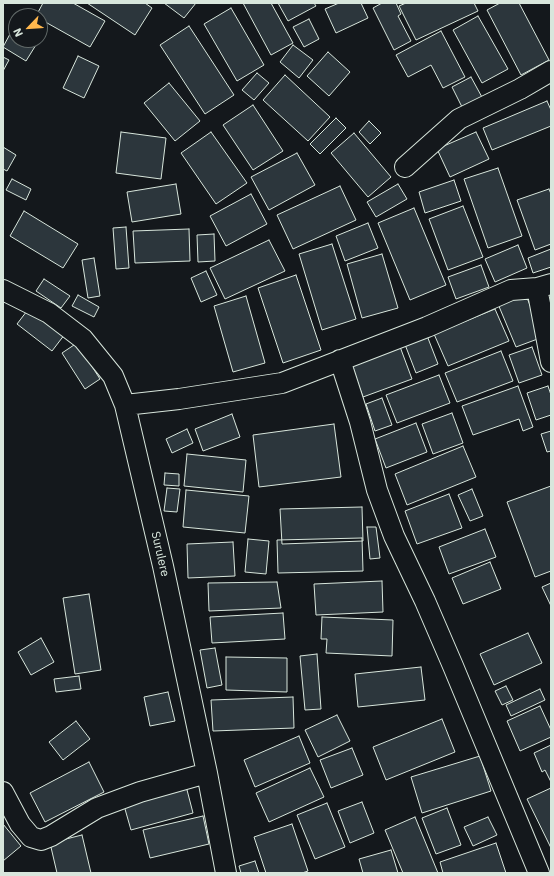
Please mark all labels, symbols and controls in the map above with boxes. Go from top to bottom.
north arrow [8,8,48,48]
text: N [10,26,26,39]
street label: Surulere [148,530,172,578]

